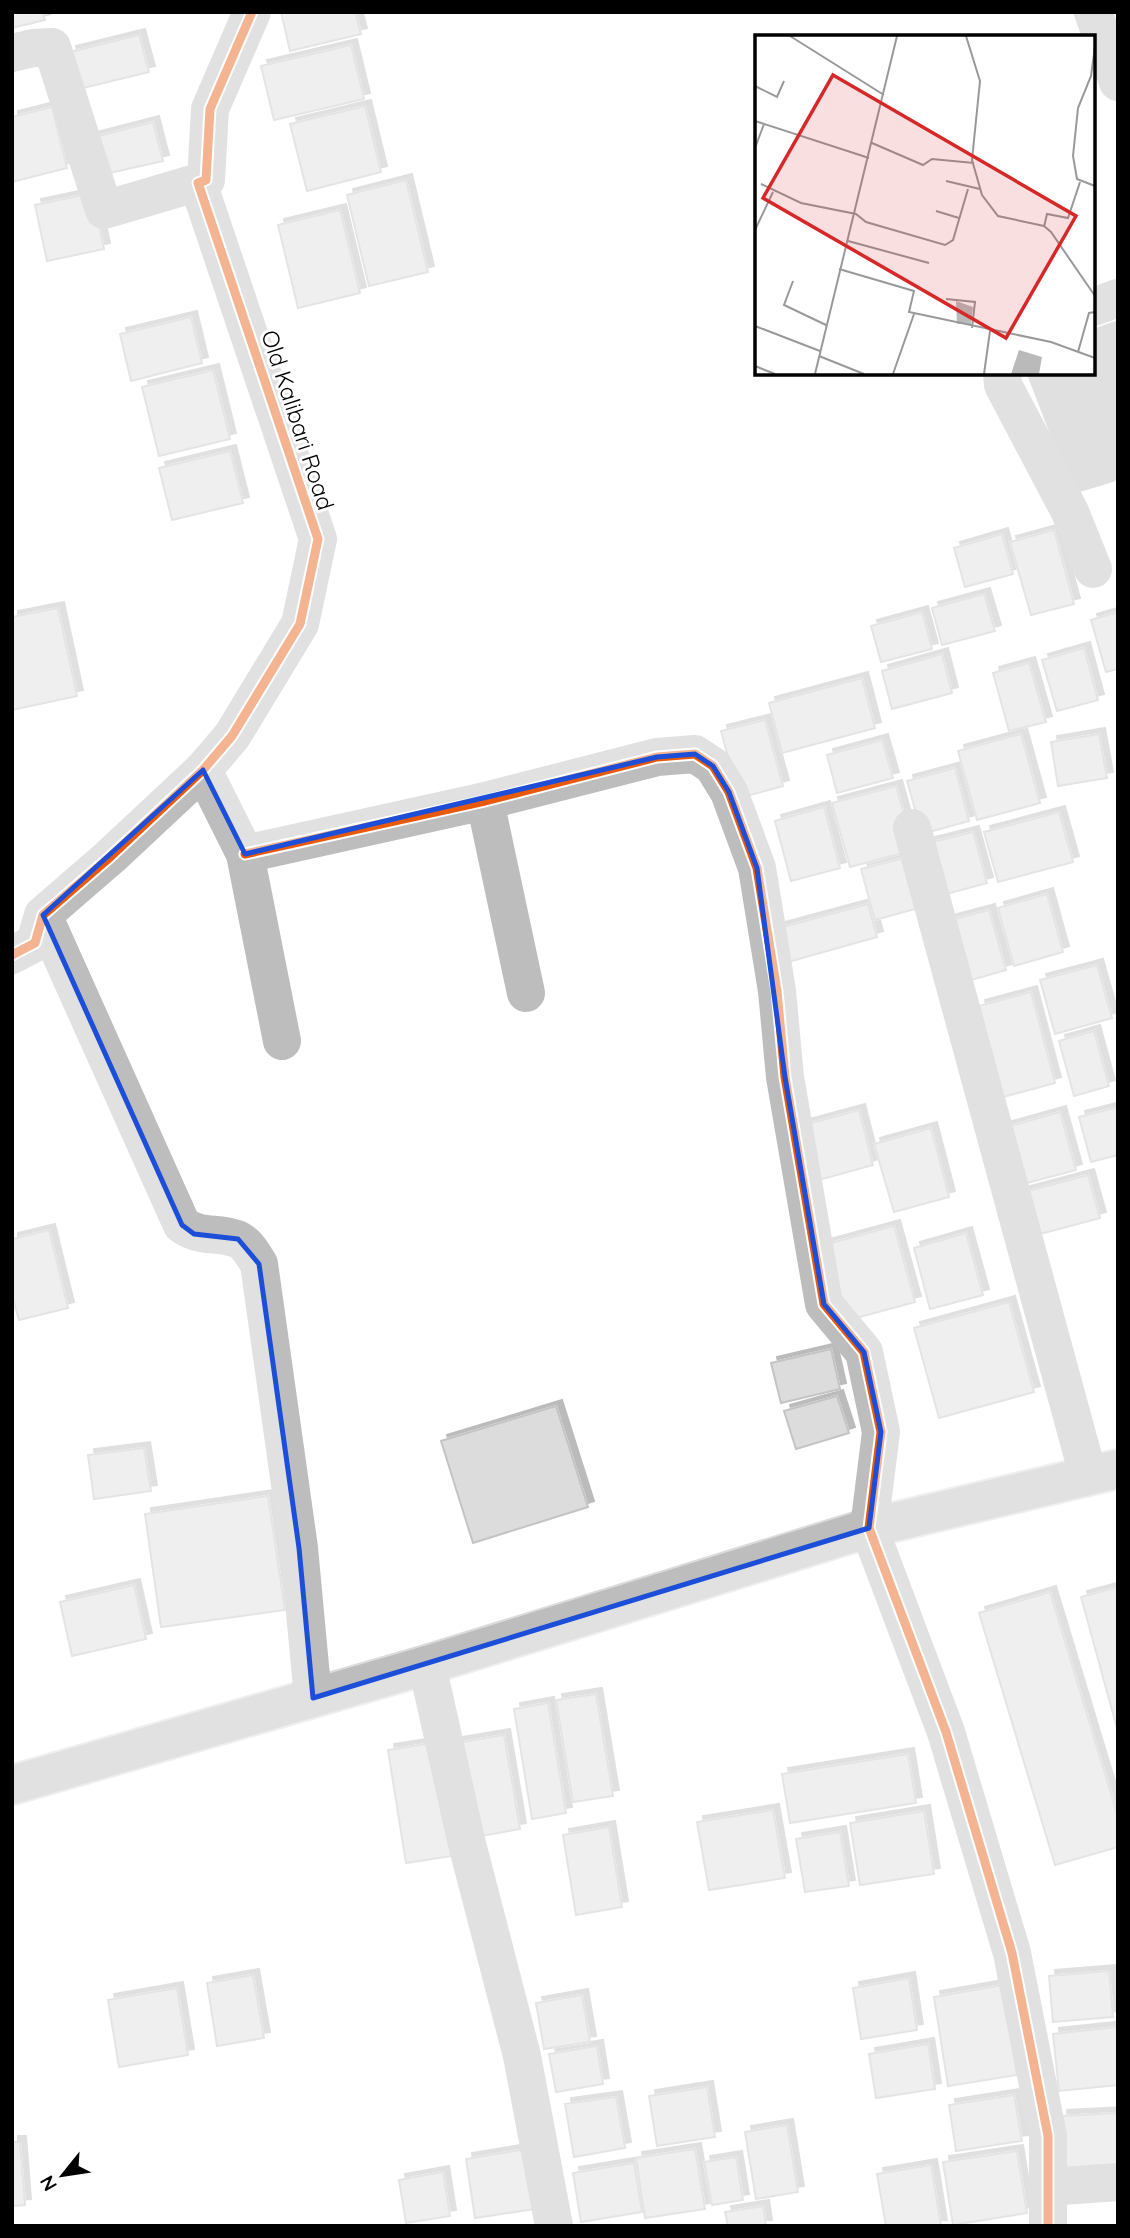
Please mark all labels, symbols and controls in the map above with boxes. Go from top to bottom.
inset map [755,35,1095,374]
street label: Old Kalibari Road [255,326,341,514]
north arrow [28,2140,98,2210]
text: N [34,2171,62,2196]

